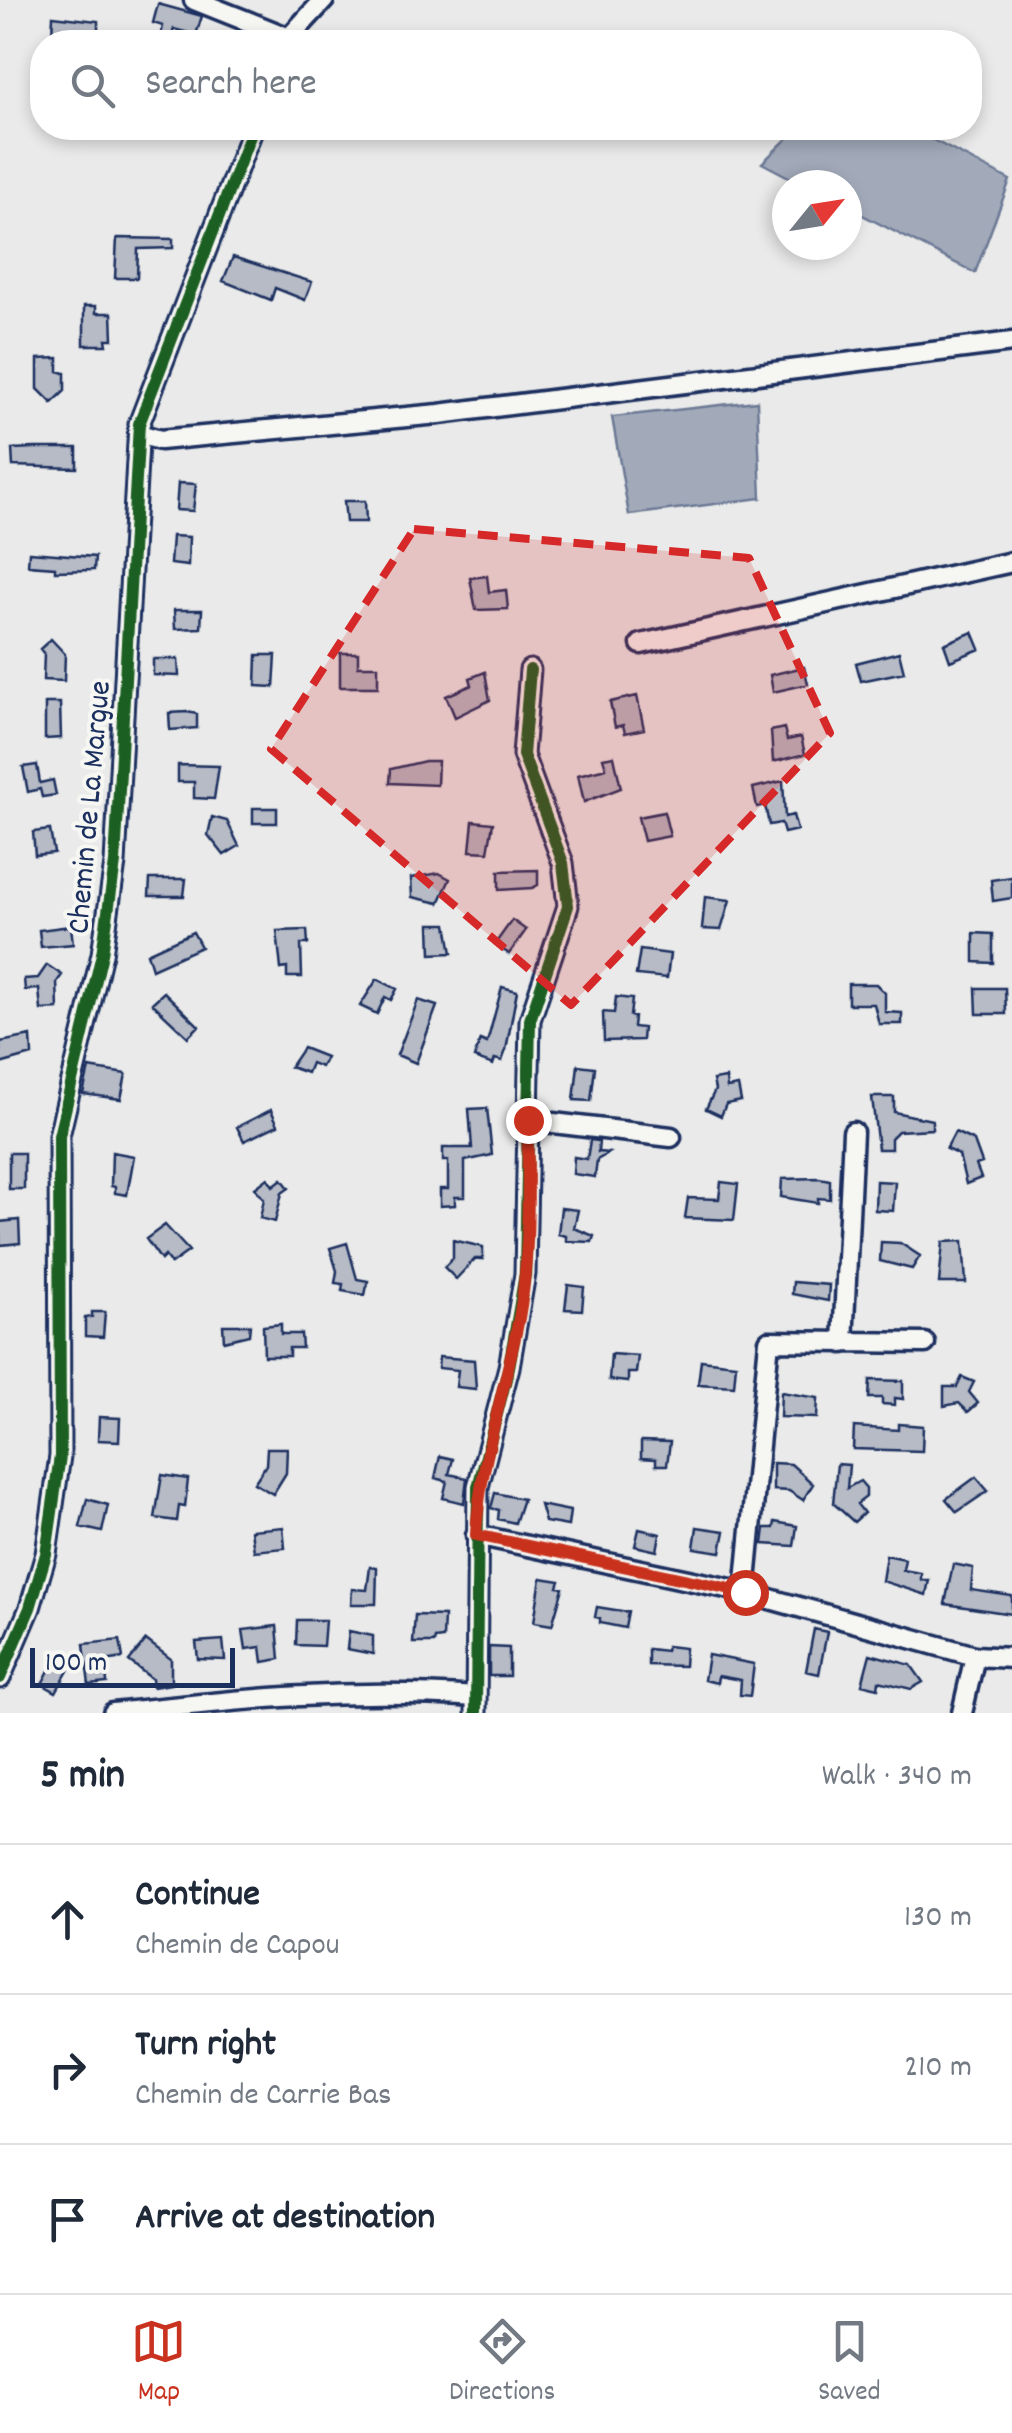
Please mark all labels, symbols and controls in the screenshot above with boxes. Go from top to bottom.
search box [30,30,982,140]
icon: search [65,58,120,113]
text: Search here [145,58,317,113]
north arrow [772,170,862,260]
street label: Chemin de La Margue [58,679,126,936]
route end [506,1098,552,1144]
route start [723,1570,769,1616]
scale bar [30,1643,235,1688]
text: 100 m [45,1645,107,1685]
text: 5 min [40,1748,125,1808]
text: Walk · 340 m [822,1755,972,1801]
text: Continue [135,1869,260,1924]
icon: ahead [40,1892,95,1947]
text: 130 m [904,1896,972,1942]
text: Chemin de Capou [135,1924,340,1970]
text: Turn right [135,2019,276,2074]
icon: right [40,2042,95,2097]
text: 210 m [904,2046,972,2092]
text: Chemin de Carrie Bas [135,2074,391,2120]
icon: arrive [40,2192,95,2247]
text: Arrive at destination [135,2192,435,2247]
tab: Map [131,2314,186,2414]
tab: Directions [449,2314,555,2414]
tab: Saved [818,2314,881,2414]

